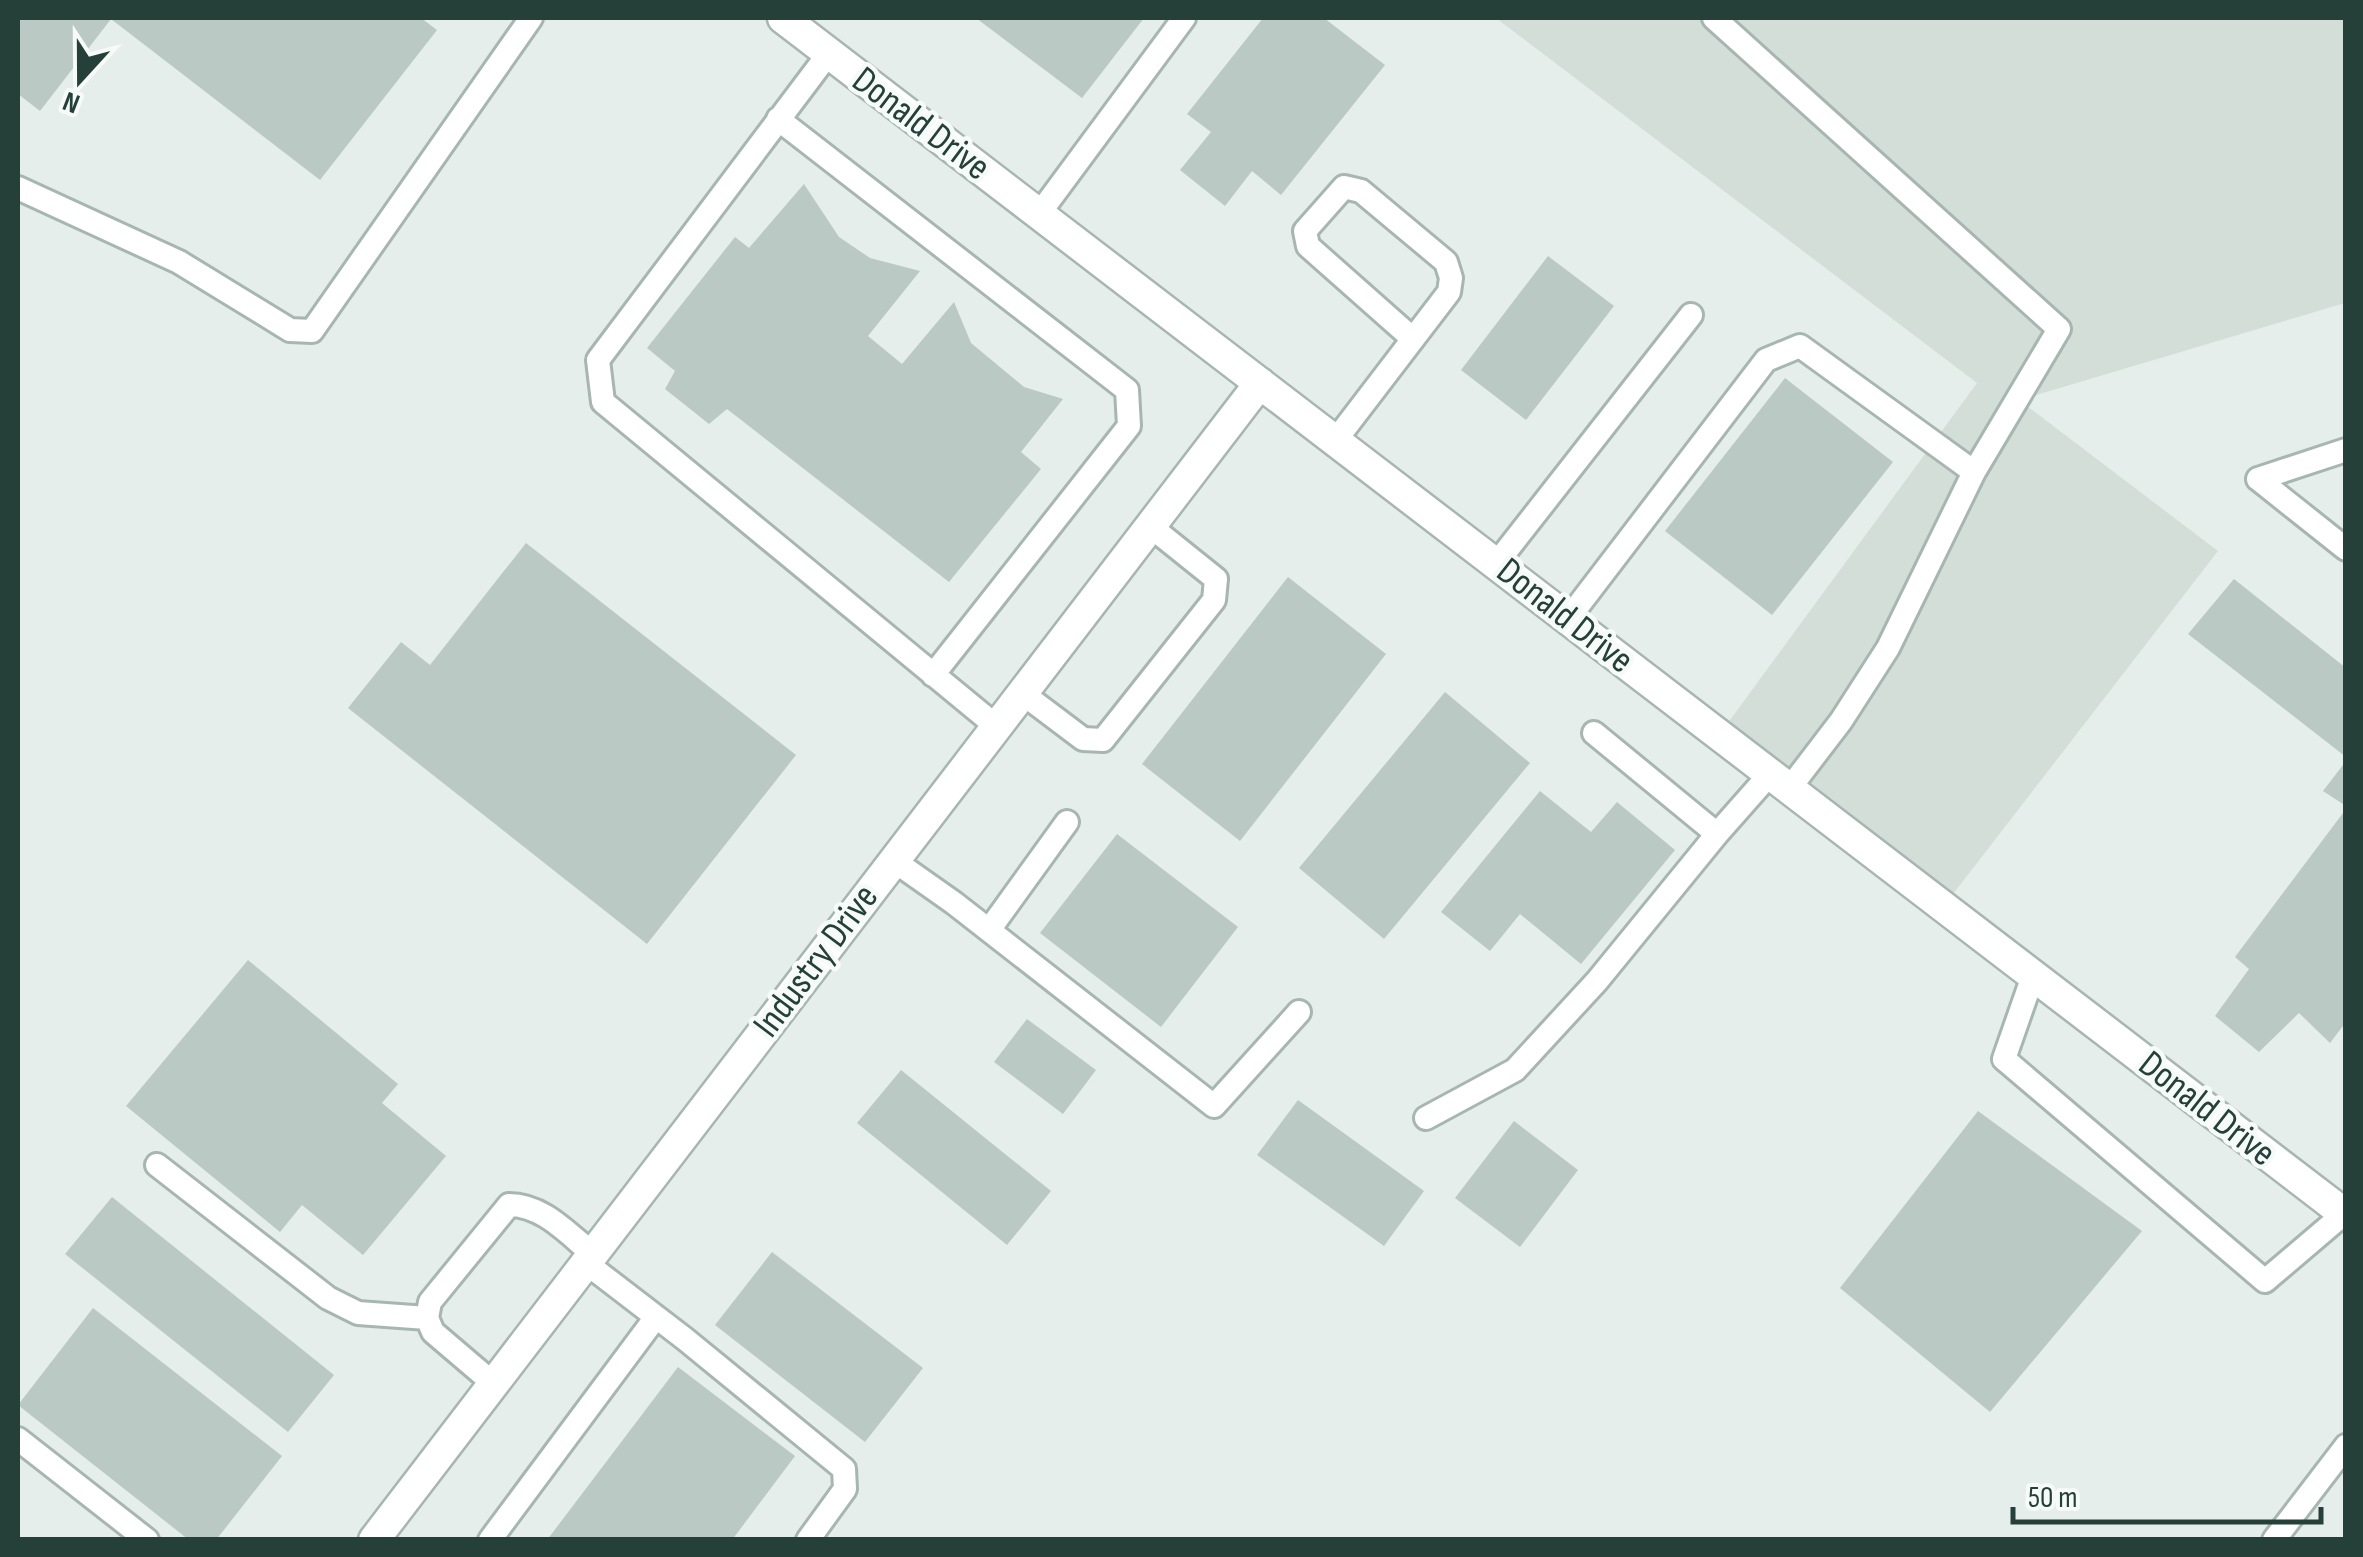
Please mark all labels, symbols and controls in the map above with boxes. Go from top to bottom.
north arrow [30,30,130,130]
street label: Donald Drive [843,58,999,190]
text: N [59,84,84,120]
street label: Donald Drive [1488,549,1642,683]
street label: Industry Drive [744,876,888,1046]
street label: Donald Drive [2130,1042,2284,1176]
scale bar [2013,1462,2320,1524]
text: 50 m [2028,1480,2077,1516]

